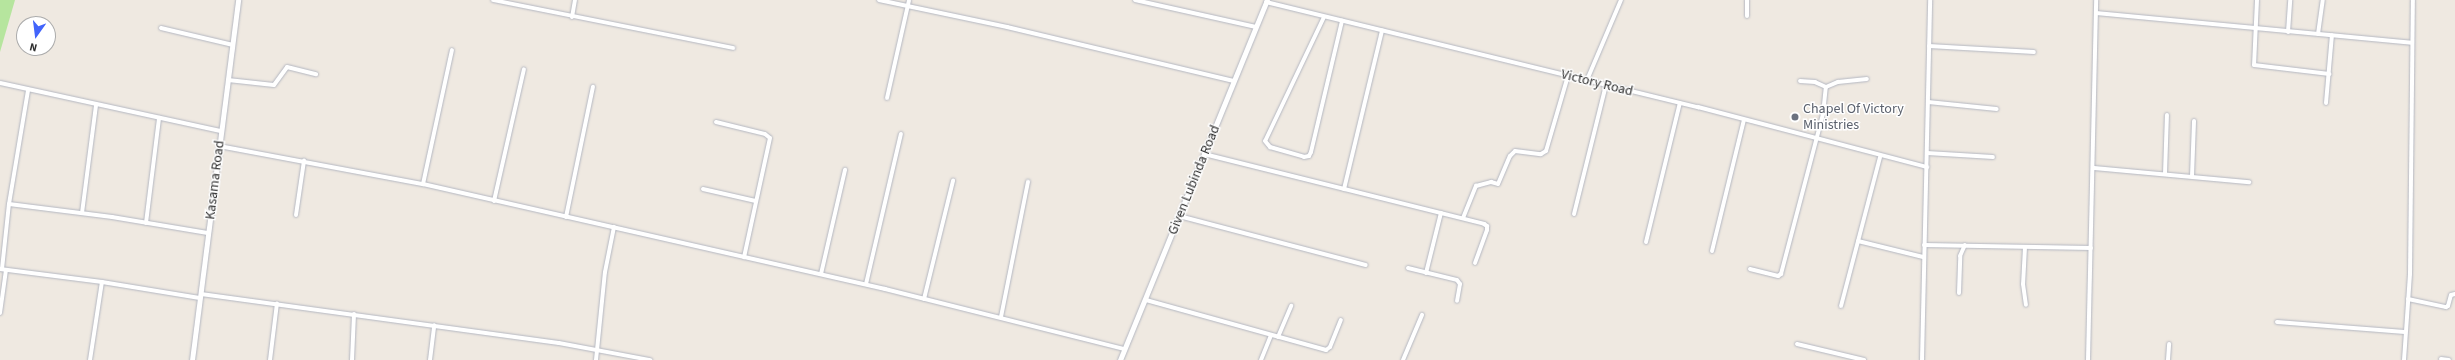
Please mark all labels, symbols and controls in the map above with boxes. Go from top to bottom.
north arrow [16,16,56,56]
text: N [28,39,39,55]
street label: Victory Road [1559,66,1635,100]
place label: Chapel Of Victory Ministries [1803,101,1904,134]
marker: Chapel Of Victory Ministries [1790,112,1800,122]
street label: Given Lubinda Road [1164,123,1224,237]
street label: Kasama Road [202,139,228,221]

